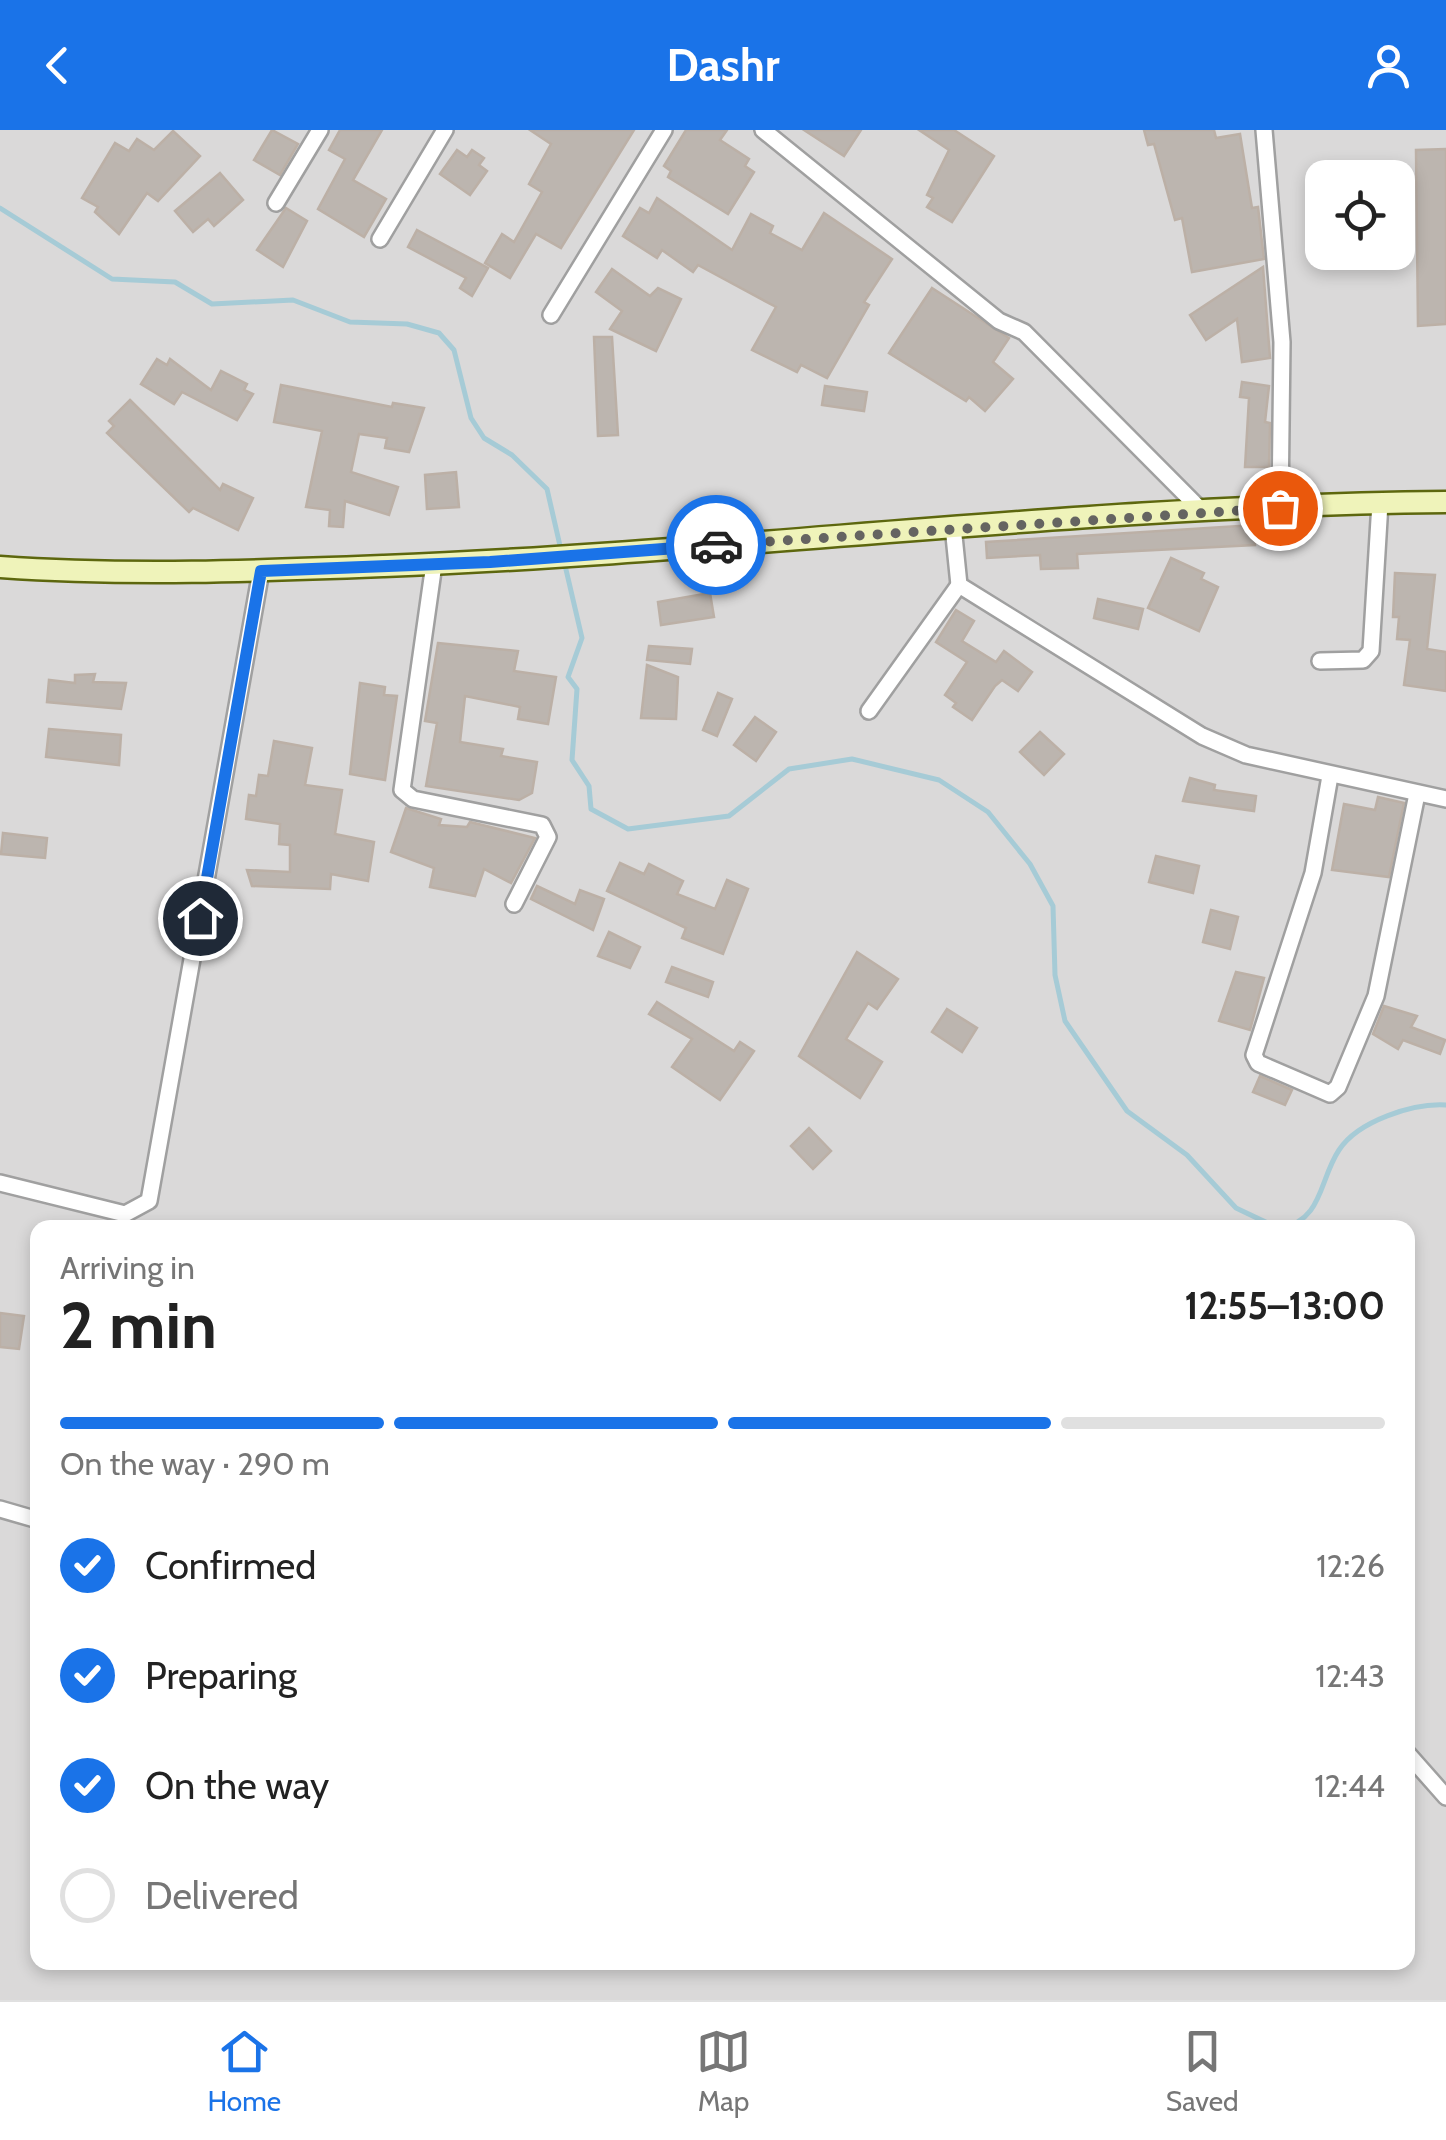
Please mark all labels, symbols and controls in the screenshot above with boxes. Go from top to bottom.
icon: back [30,38,85,93]
text: Dashr [666,38,780,92]
icon: person [1361,38,1416,93]
map controls [1305,160,1415,270]
button: locate [1305,160,1415,270]
pin [1238,466,1323,551]
icon: bag [1253,481,1308,536]
courier [666,495,766,595]
icon: car [689,518,744,573]
pin [158,876,243,961]
icon: home [173,891,228,946]
text: Arriving in [60,1248,195,1287]
text: 12:55–13:00 [1185,1282,1385,1329]
text: 2 min [60,1285,217,1364]
text: On the way · 290 m [60,1444,330,1483]
icon: check [60,1538,115,1593]
text: Confirmed [145,1542,316,1589]
text: 12:26 [1316,1546,1385,1585]
icon: check [60,1648,115,1703]
text: Preparing [145,1652,297,1699]
text: 12:43 [1315,1656,1385,1695]
icon: check [60,1758,115,1813]
text: On the way [145,1762,329,1809]
text: 12:44 [1314,1766,1385,1805]
text: Delivered [145,1872,299,1919]
tab: Home [207,2024,281,2118]
tab: Map [696,2024,751,2118]
tab: Saved [1166,2024,1239,2118]

